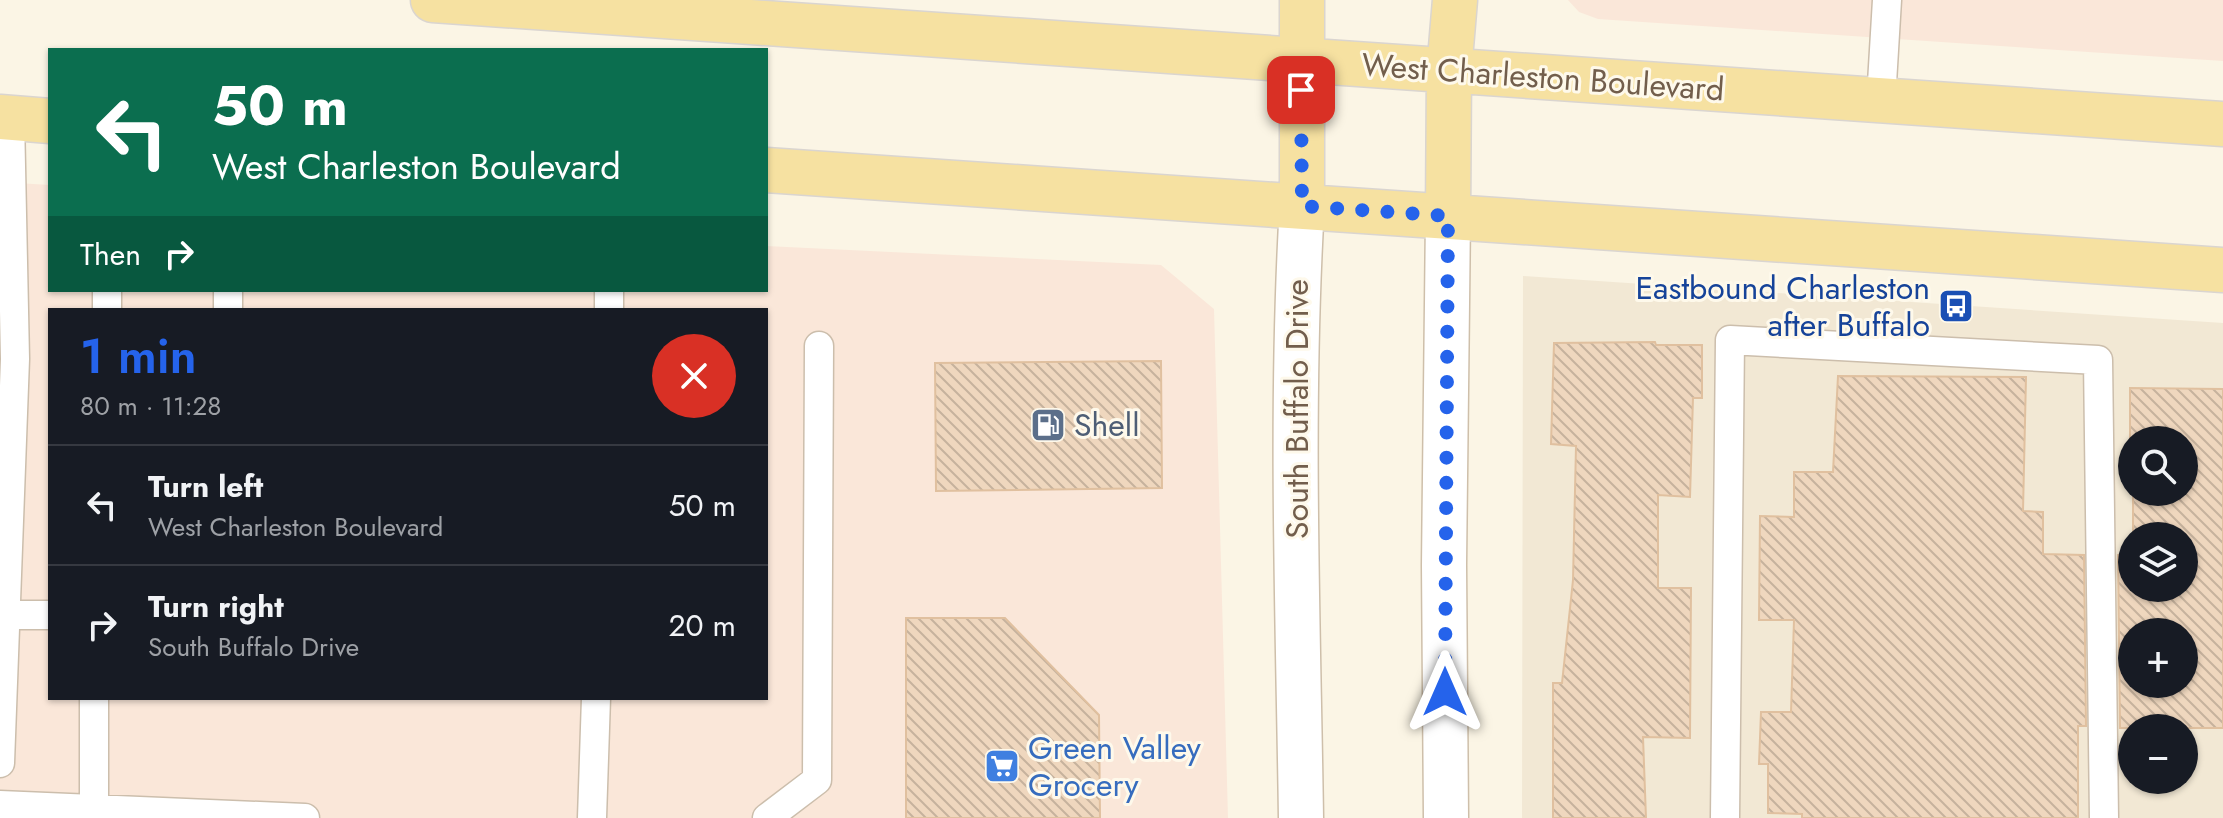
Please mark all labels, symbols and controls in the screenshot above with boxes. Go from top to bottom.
street label: West Charleston Boulevard [1360,41,1726,113]
pin [1267,56,1335,124]
text: 50 m [212,65,348,146]
icon: arrive [1279,68,1323,112]
icon: left [80,80,184,184]
text: West Charleston Boulevard [212,140,621,192]
icon: right [157,232,201,276]
text: Then [80,233,141,276]
place label: Eastbound Charleston after Buffalo [1636,265,1930,348]
street label: South Buffalo Drive [1274,279,1320,539]
bus stop icon: Eastbound Charleston after Buffalo [1937,287,1975,325]
text: 1 min [80,322,197,391]
button: close [652,334,736,418]
text: 80 m · 11:28 [80,387,221,425]
place label: Shell [1074,402,1140,448]
fuel station icon: Shell [1029,406,1067,444]
map controls [2118,426,2198,794]
button: search [2118,426,2198,506]
text: Turn left [148,465,263,508]
icon: left [80,483,124,527]
text: 50 m [669,484,736,527]
text: West Charleston Boulevard [148,508,443,546]
button: layers [2118,522,2198,602]
text: Turn right [148,585,284,628]
icon: right [80,603,124,647]
text: 20 m [669,604,736,647]
button: + [2118,618,2198,698]
text: South Buffalo Drive [148,628,359,666]
position arrow [1403,650,1487,734]
button: − [2118,714,2198,794]
place label: Green Valley Grocery [1028,725,1202,808]
supermarket icon: Green Valley Grocery [983,747,1021,785]

